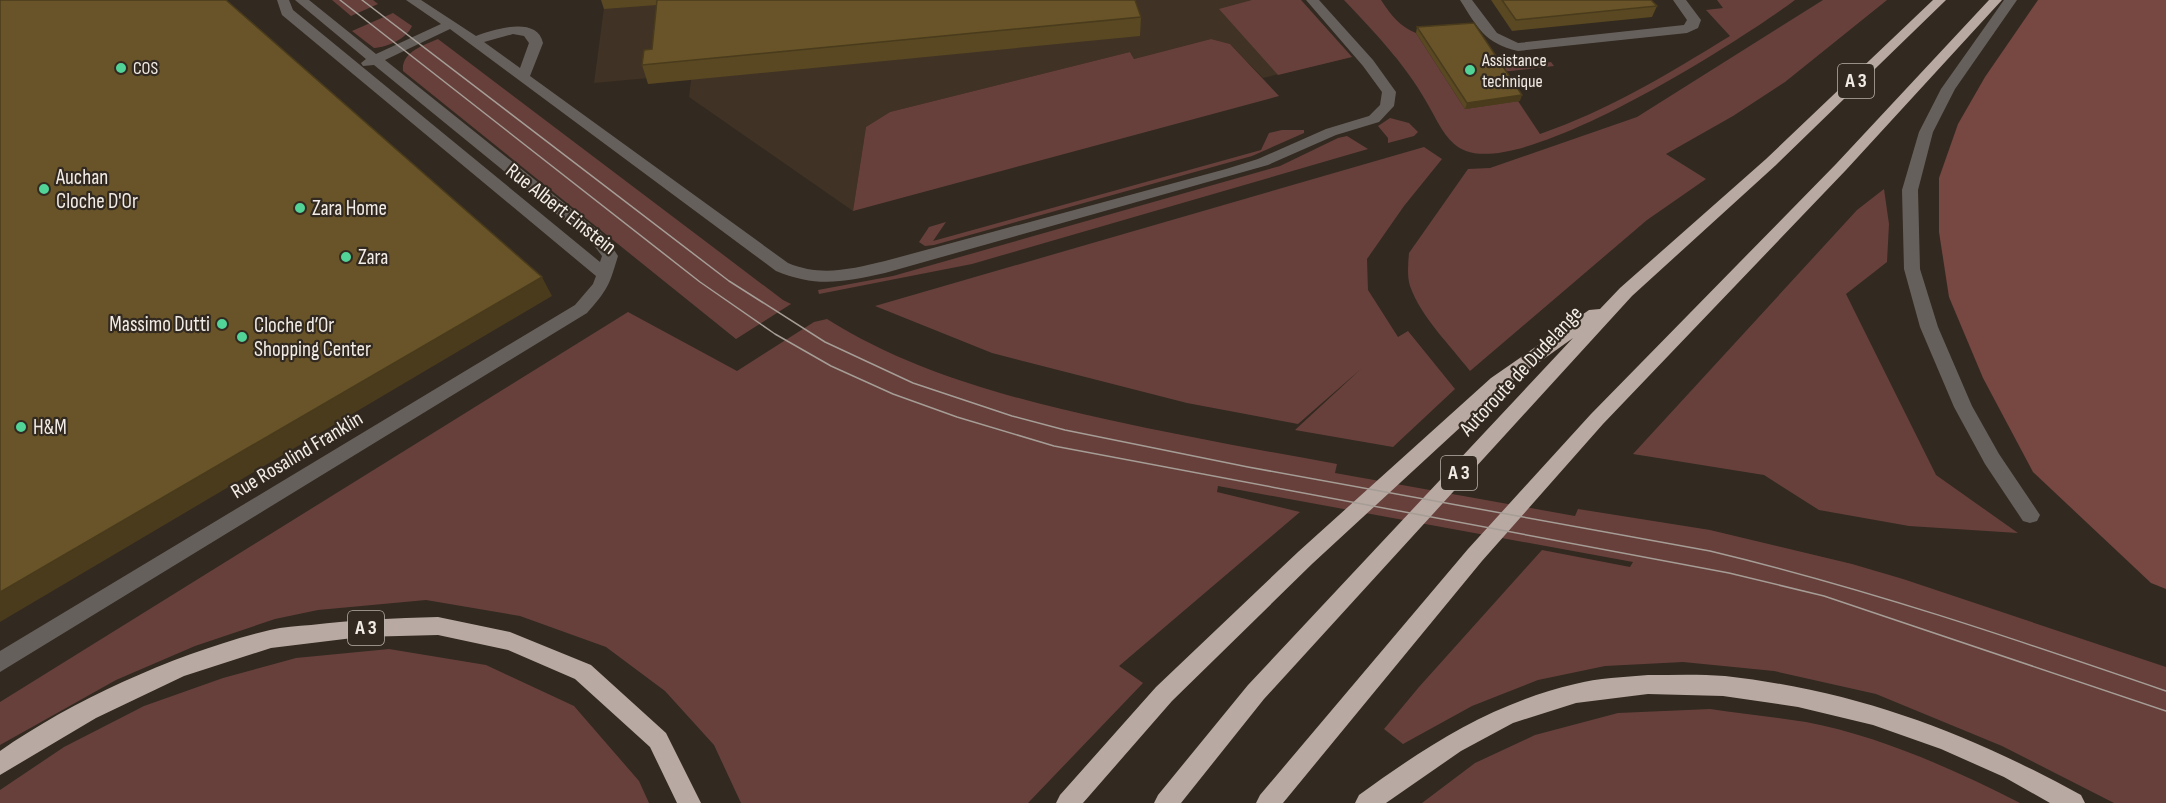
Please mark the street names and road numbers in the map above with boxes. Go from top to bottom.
road number: A 3 [1838,64,1874,98]
street label: Rue Albert Einstein [501,158,621,260]
street label: Autoroute de Dudelange [1454,301,1588,442]
street label: Rue Rosalind Franklin [227,406,367,504]
road number: A 3 [1441,456,1477,490]
road number: A 3 [348,611,384,645]

